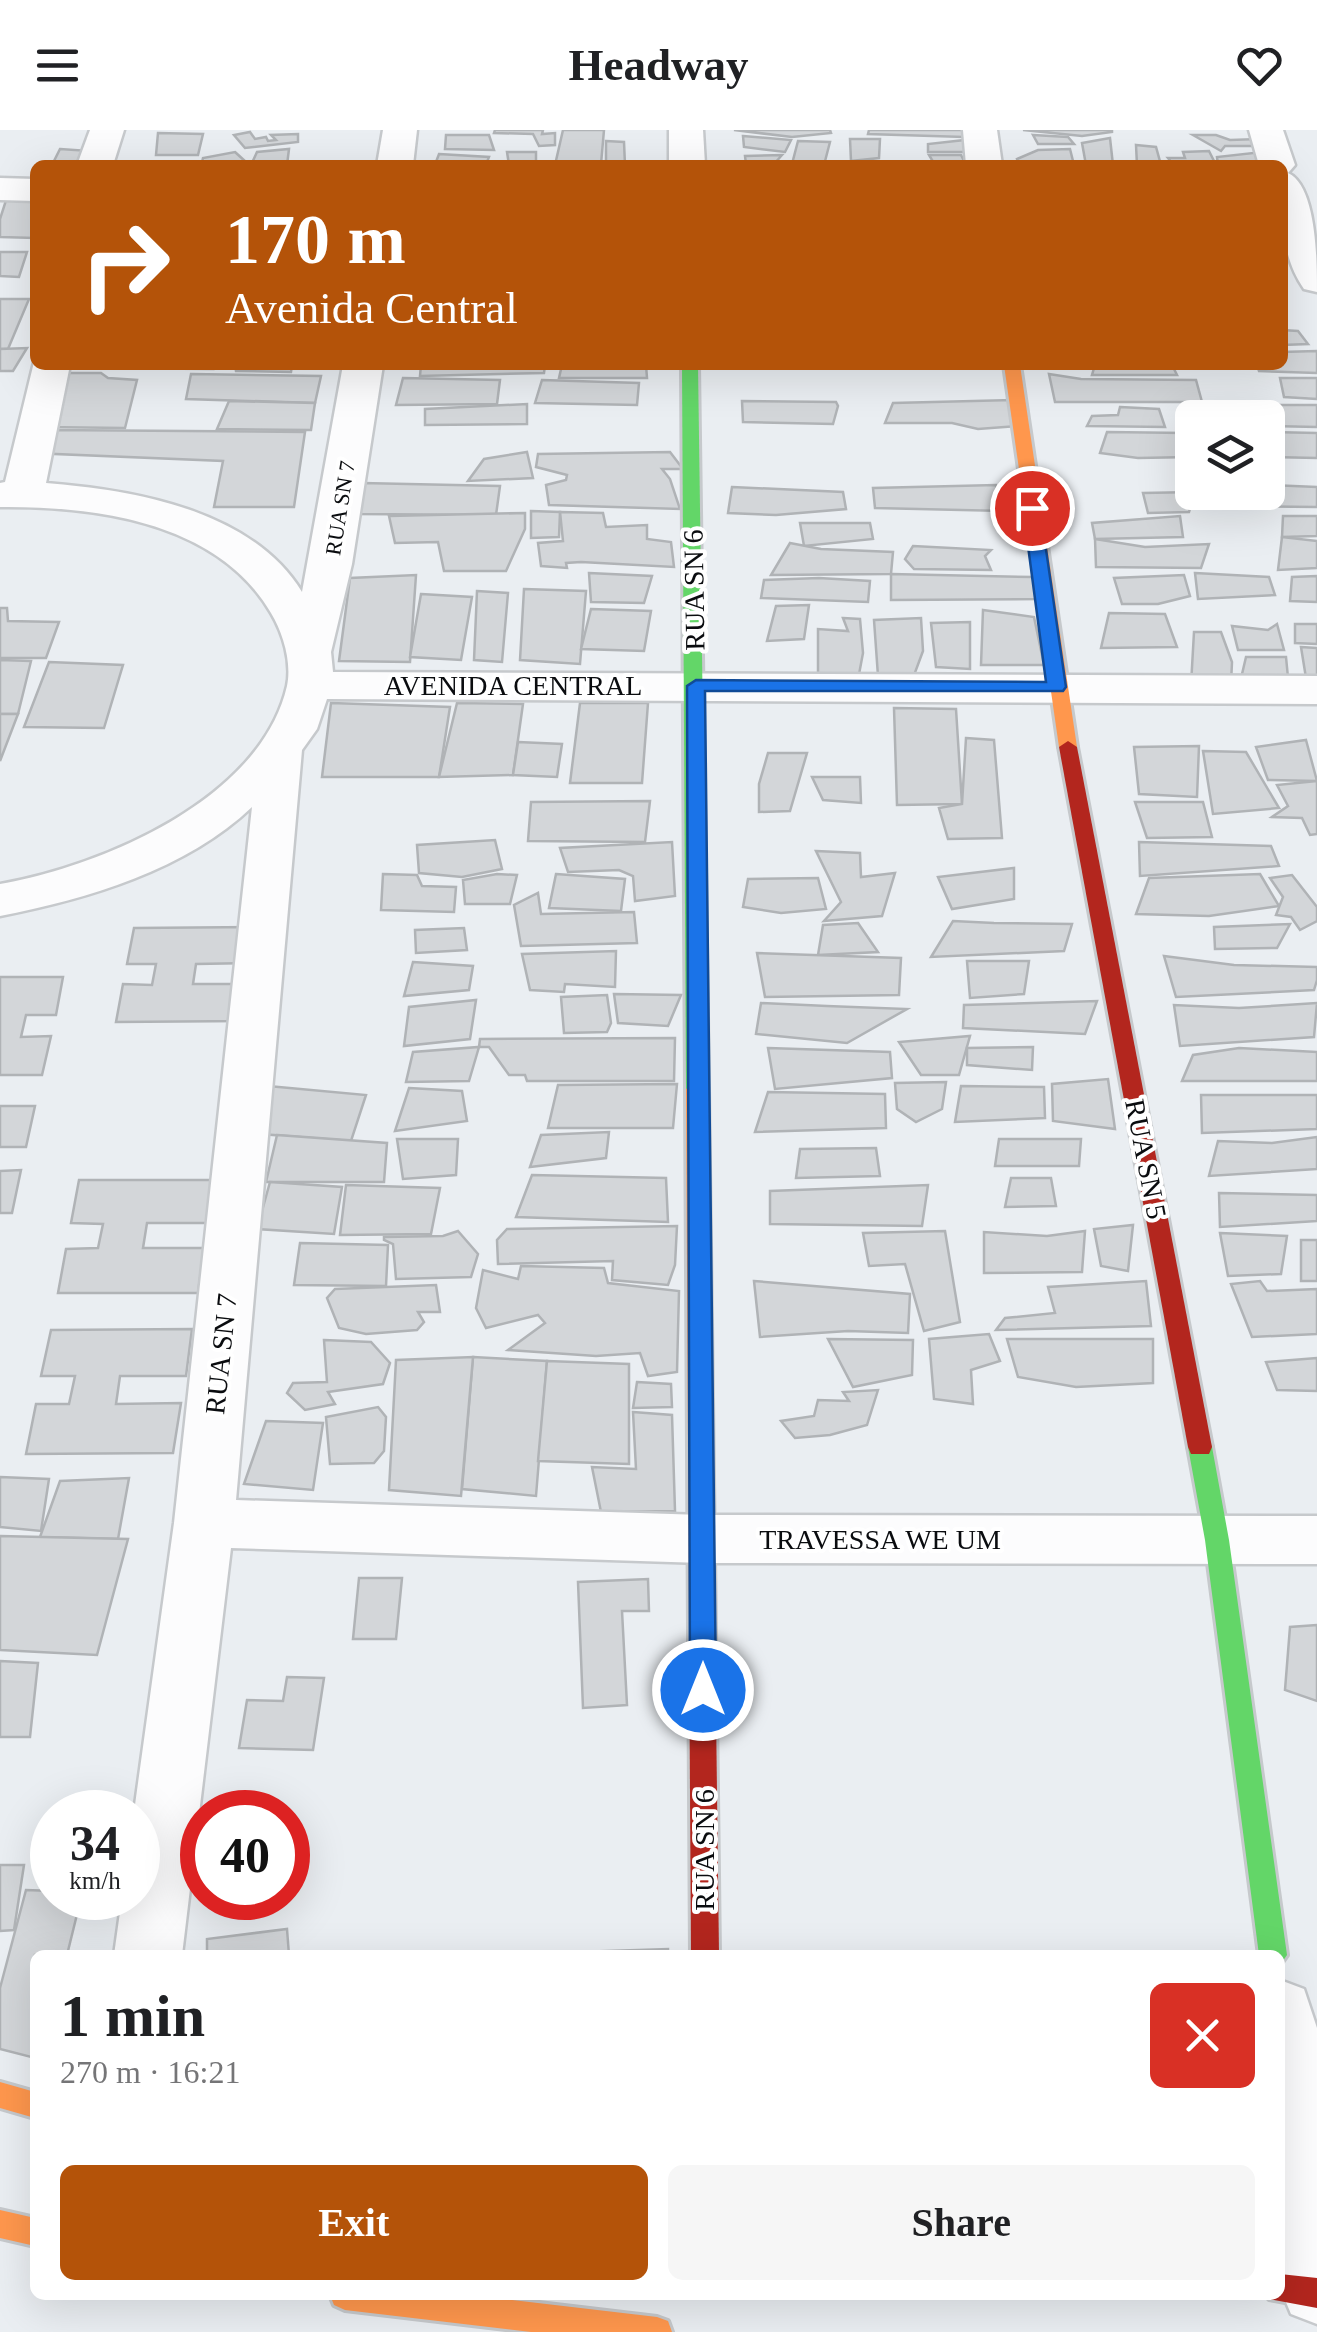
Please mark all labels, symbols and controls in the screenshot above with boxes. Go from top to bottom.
icon: menu [30,38,85,93]
icon: heart [1232,38,1287,93]
text: Headway [569,40,749,90]
icon: right [60,200,190,330]
text: 170 m [225,201,406,278]
text: Avenida Central [225,283,518,333]
map controls [1175,400,1285,510]
button: layers [1175,400,1285,510]
street label: RUA SN 7 [320,459,360,557]
pin [990,466,1075,551]
icon: arrive [1005,481,1060,536]
street label: RUA SN 6 [677,529,711,651]
street label: AVENIDA CENTRAL [384,670,642,701]
street label: RUA SN 5 [1119,1096,1173,1222]
street label: RUA SN 7 [199,1292,243,1416]
street label: TRAVESSA WE UM [759,1524,1001,1555]
position arrow [651,1638,755,1742]
street label: RUA SN 6 [689,1789,720,1911]
speed limit sign: 40 [180,1790,310,1920]
text: 34 [70,1815,120,1871]
text: km/h [69,1867,121,1894]
text: 1 min [60,1983,205,2049]
button: close [1150,1983,1255,2088]
text: 270 m · 16:21 [60,2054,240,2090]
button: Exit [60,2165,648,2280]
button: Share [668,2165,1255,2280]

